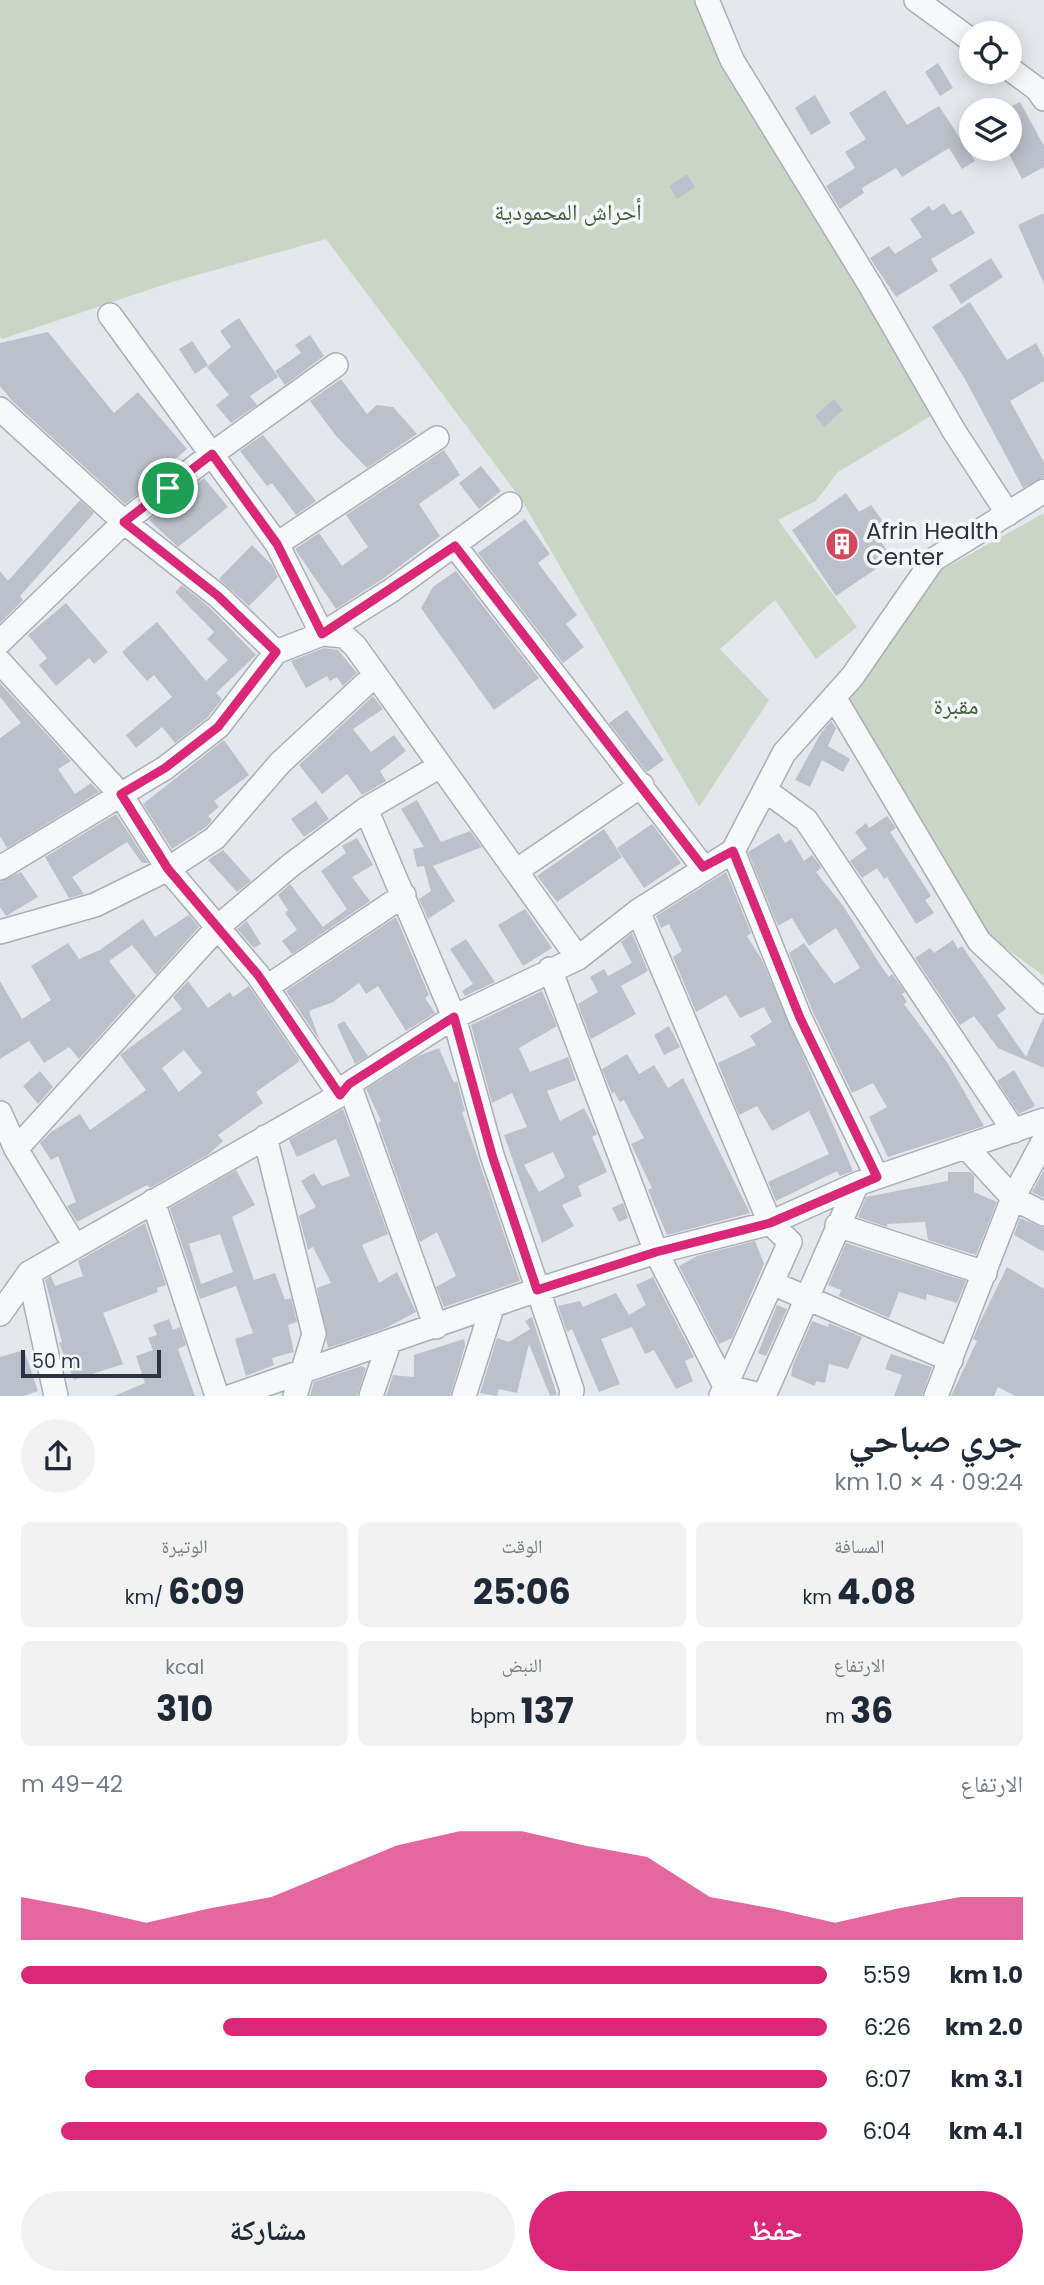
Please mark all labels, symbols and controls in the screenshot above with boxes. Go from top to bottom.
map controls [959,21,1022,161]
button: locate [959,21,1022,84]
button: layers [959,98,1022,161]
park label: أحراش المحمودية [494,196,642,228]
pin [138,458,198,518]
icon: arrive [149,469,187,507]
place label: Afrin Health Center [866,515,999,573]
building icon: Afrin Health Center [823,525,861,563]
park label: مقبرة [934,690,978,722]
scale bar [21,1347,161,1379]
text: 50 m [32,1348,81,1375]
text: جري صباحي [848,1412,1023,1465]
button: share [21,1419,95,1493]
text: 09:24 · 4 × 1.0 km [834,1466,1023,1498]
text: الوتيرة [162,1533,208,1560]
text: الوقت [502,1533,542,1560]
text: المسافة [834,1533,885,1560]
text: 6:09 [168,1567,245,1616]
text: 25:06 [473,1567,571,1616]
text: 4.08 [837,1567,916,1616]
text: /km [125,1584,168,1611]
text: km [803,1584,837,1611]
text: النبض [502,1652,542,1679]
text: الارتفاع [833,1652,885,1679]
text: kcal [165,1654,204,1681]
text: 310 [156,1684,213,1733]
text: 137 [521,1686,574,1735]
text: 36 [850,1686,893,1735]
text: bpm [470,1703,521,1730]
text: m [825,1703,850,1730]
text: 42–49 m [21,1768,123,1800]
text: الارتفاع [960,1768,1023,1800]
text: 5:59 [863,1959,911,1991]
text: 1.0 km [949,1959,1023,1991]
text: 6:26 [864,2011,911,2043]
text: 2.0 km [945,2011,1023,2043]
text: 6:07 [864,2063,911,2095]
text: 3.1 km [950,2063,1023,2095]
text: 6:04 [863,2115,911,2147]
text: 4.1 km [949,2115,1023,2147]
button: مشاركة [21,2191,515,2271]
button: حفظ [529,2191,1023,2271]

